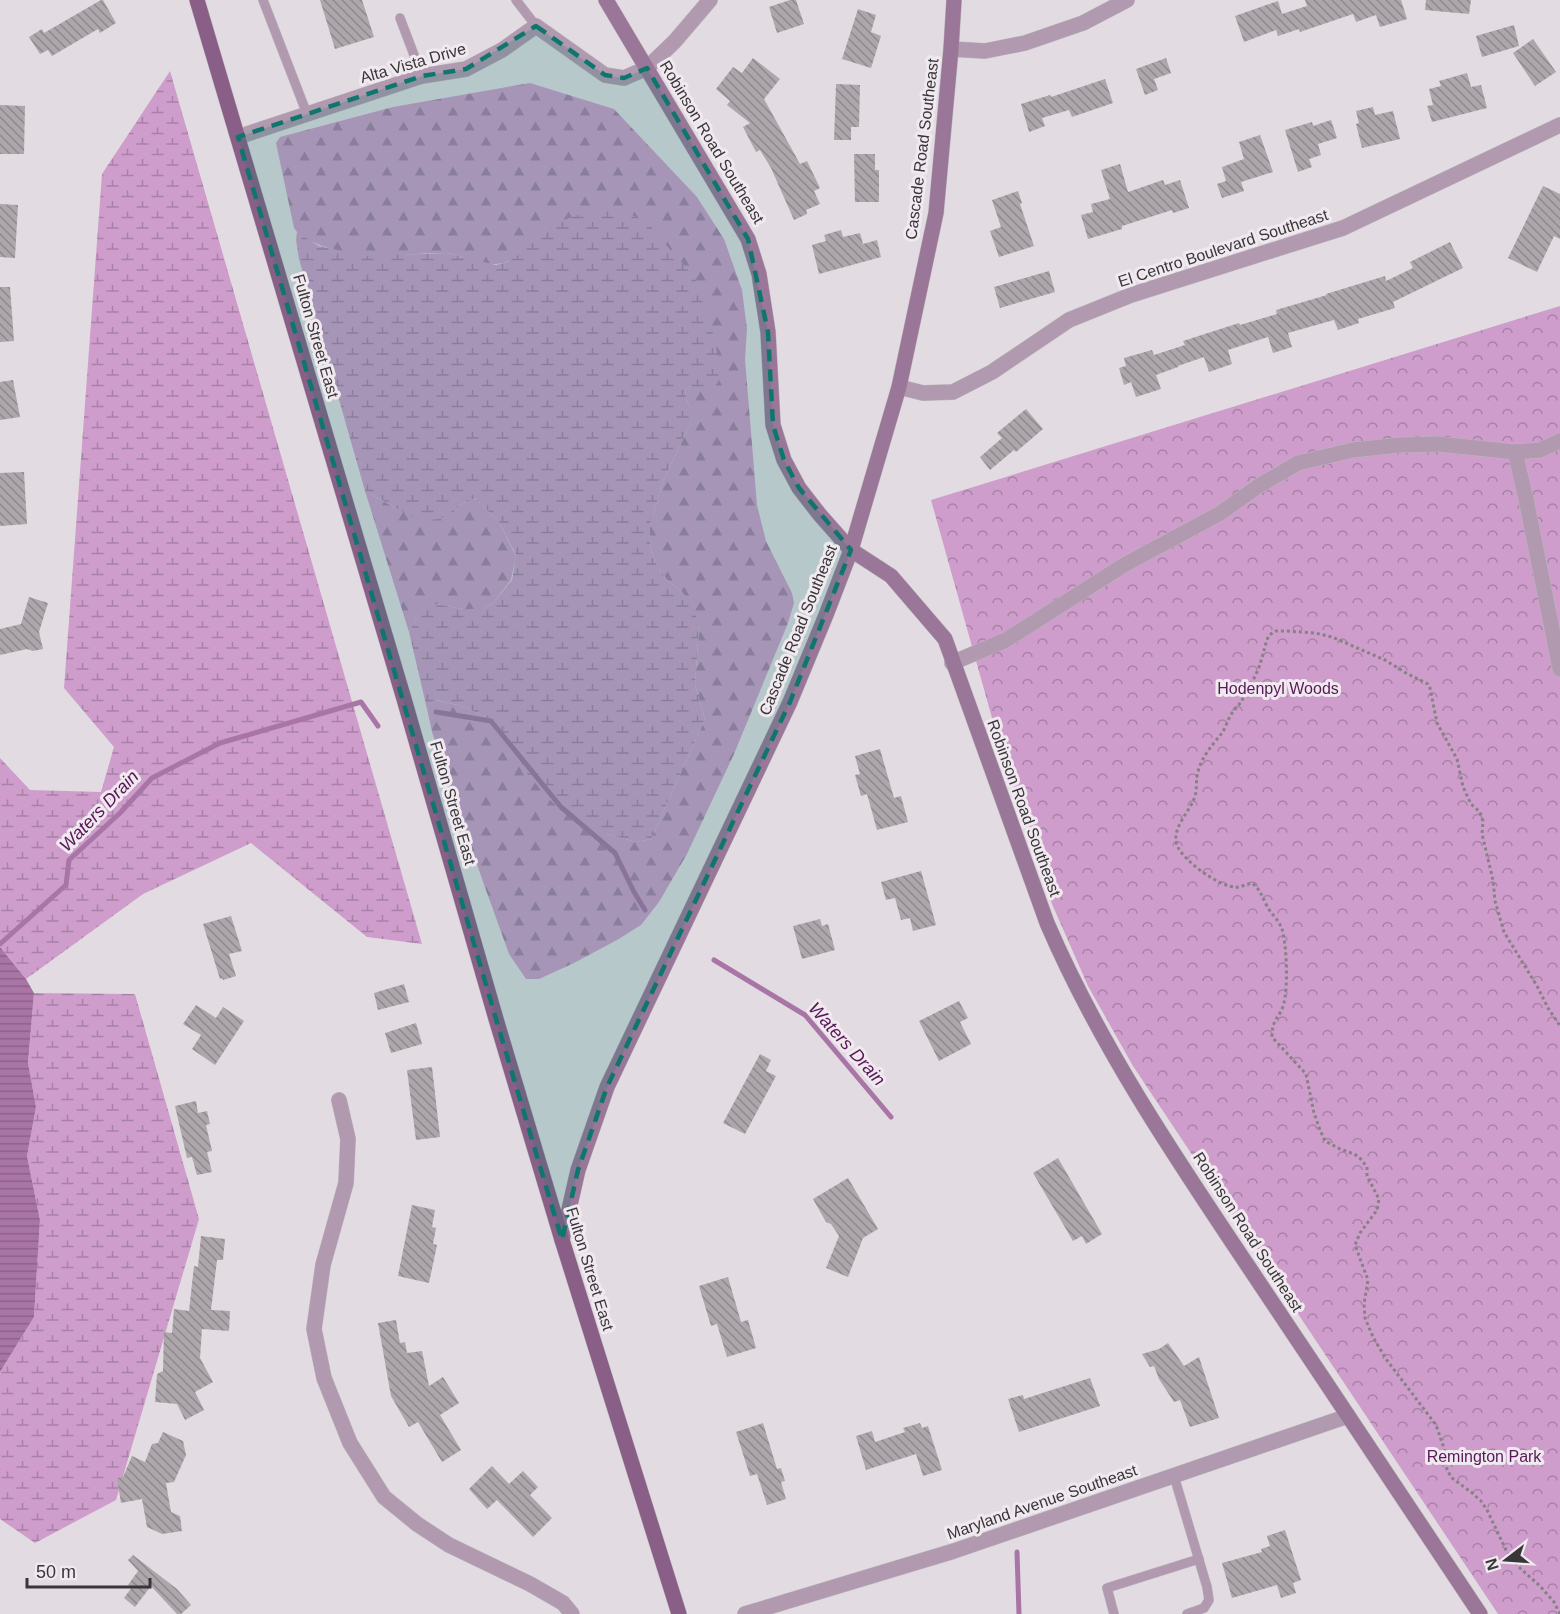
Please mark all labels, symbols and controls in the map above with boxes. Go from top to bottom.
street label: Alta Vista Drive [358,40,468,86]
street label: Cascade Road Southeast [902,57,942,241]
street label: Robinson Road Southeast [657,58,768,227]
street label: El Centro Boulevard Southeast [1116,206,1331,290]
street label: Fulton Street East [290,272,342,400]
street label: Cascade Road Southeast [756,542,840,718]
park label: Hodenpyl Woods [1217,680,1339,697]
street label: Robinson Road Southeast [984,717,1064,899]
street label: Fulton Street East [427,739,479,867]
water label: Waters Drain [55,766,143,856]
water label: Waters Drain [805,998,889,1090]
street label: Robinson Road Southeast [1190,1149,1306,1315]
street label: Fulton Street East [563,1205,617,1333]
park label: Remington Park [1427,1448,1542,1465]
street label: Maryland Avenue Southeast [945,1461,1140,1543]
north arrow [1476,1530,1536,1590]
scale bar [27,1551,150,1589]
text: N [1482,1556,1502,1572]
text: 50 m [36,1562,76,1582]

